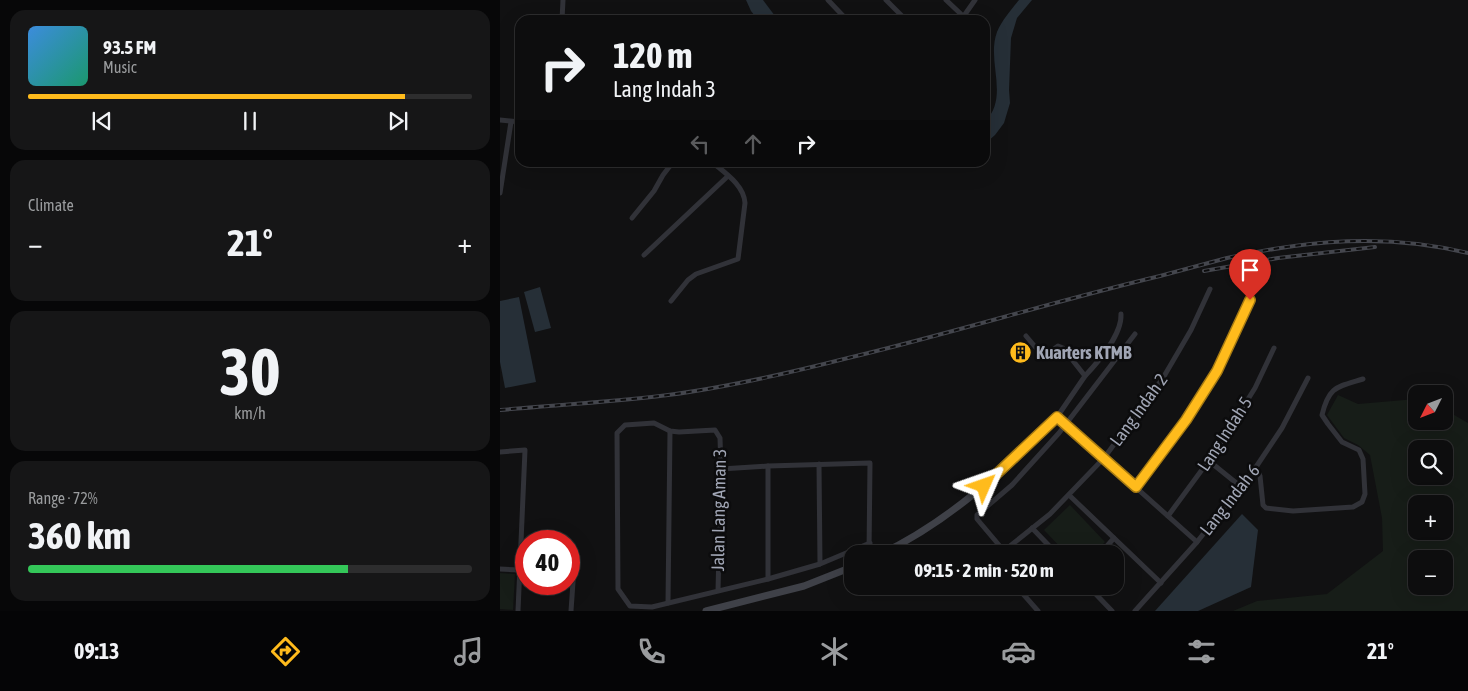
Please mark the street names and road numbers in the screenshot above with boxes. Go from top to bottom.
street label: Lang Indah 2 [1105,369,1172,450]
street label: Lang Indah 5 [1193,393,1256,475]
street label: Jalan Lang Aman 3 [707,449,730,571]
street label: Lang Indah 6 [1195,460,1264,539]

